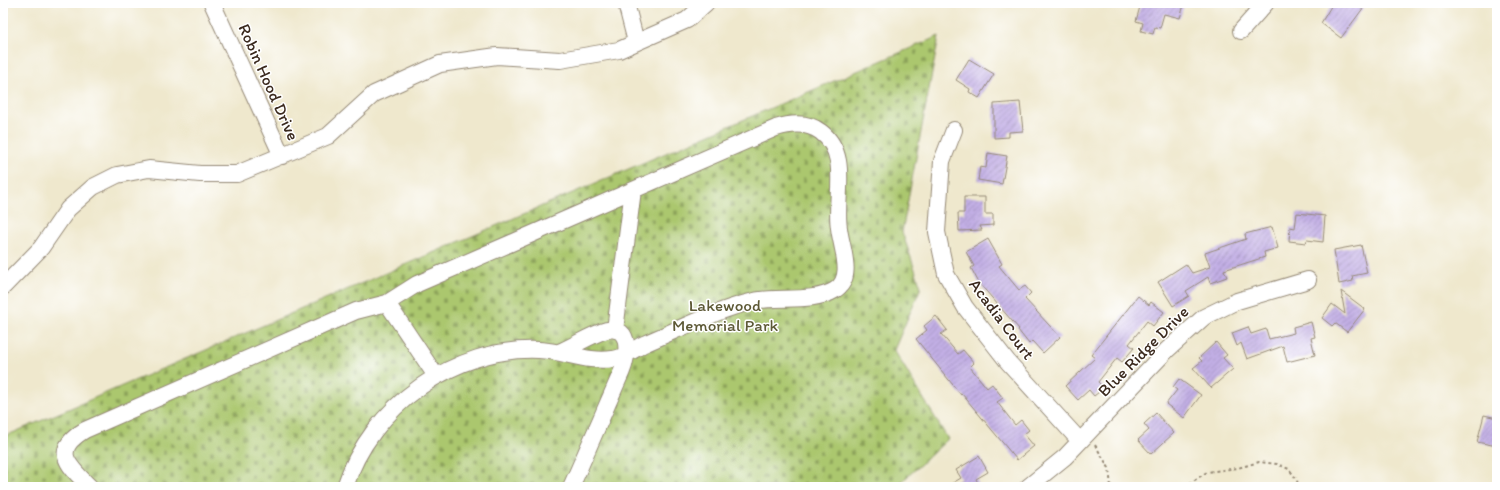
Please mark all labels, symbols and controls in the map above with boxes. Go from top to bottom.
street label: Robin Hood Drive [234,21,304,143]
street label: Acadia Court [965,275,1039,364]
park label: Lakewood Memorial Park [672,295,778,335]
street label: Blue Ridge Drive [1093,301,1193,401]

